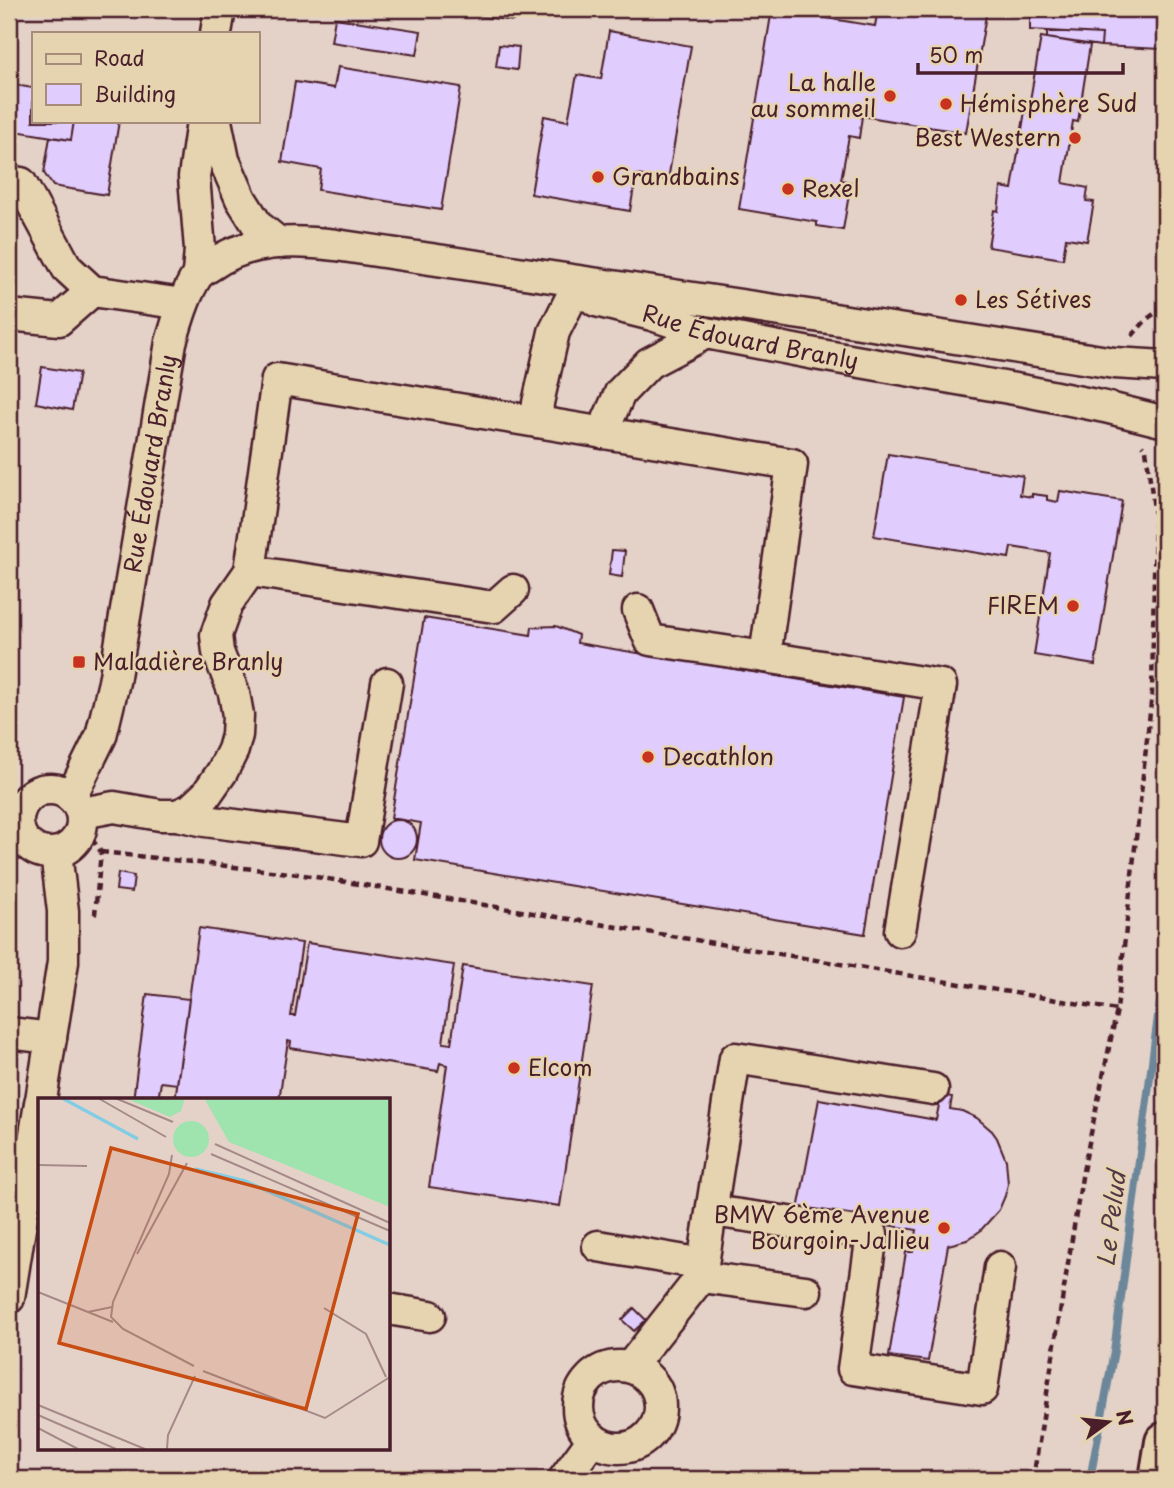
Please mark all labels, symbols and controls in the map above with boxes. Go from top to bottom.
legend [32,32,259,122]
scale bar [918,32,1123,76]
text: 50 m [929,38,983,70]
text: Road [94,41,145,73]
place label: La halle au sommeil [751,64,876,125]
text: Building [94,77,176,109]
place label: Hémisphère Sud [960,85,1137,120]
marker: La halle au sommeil [882,88,898,104]
marker: Hémisphère Sud [938,96,954,112]
place label: Best Western [915,119,1061,154]
marker: Best Western [1067,130,1083,146]
place label: Grandbains [612,158,740,193]
marker: Grandbains [590,169,606,185]
place label: Rexel [802,170,859,205]
marker: Rexel [780,181,796,197]
place label: Les Sétives [975,281,1092,316]
marker: Les Sétives [953,292,969,308]
street label: Rue Édouard Branly [639,294,862,377]
street label: Rue Édouard Branly [114,351,185,575]
place label: FIREM [987,587,1059,622]
marker: FIREM [1065,598,1081,614]
place label: Maladière Branly [93,643,283,678]
marker: Maladière Branly [71,654,87,670]
place label: Decathlon [662,738,774,773]
marker: Decathlon [640,749,656,765]
place label: Elcom [528,1049,593,1084]
marker: Elcom [506,1060,522,1076]
inset map [38,1098,390,1450]
water label: Le Pelud [1086,1165,1134,1268]
place label: BMW 6ème Avenue Bourgoin-Jallieu [714,1196,930,1257]
marker: BMW 6ème Avenue Bourgoin-Jallieu [936,1220,952,1236]
north arrow [1072,1386,1142,1456]
text: N [1110,1406,1141,1428]

